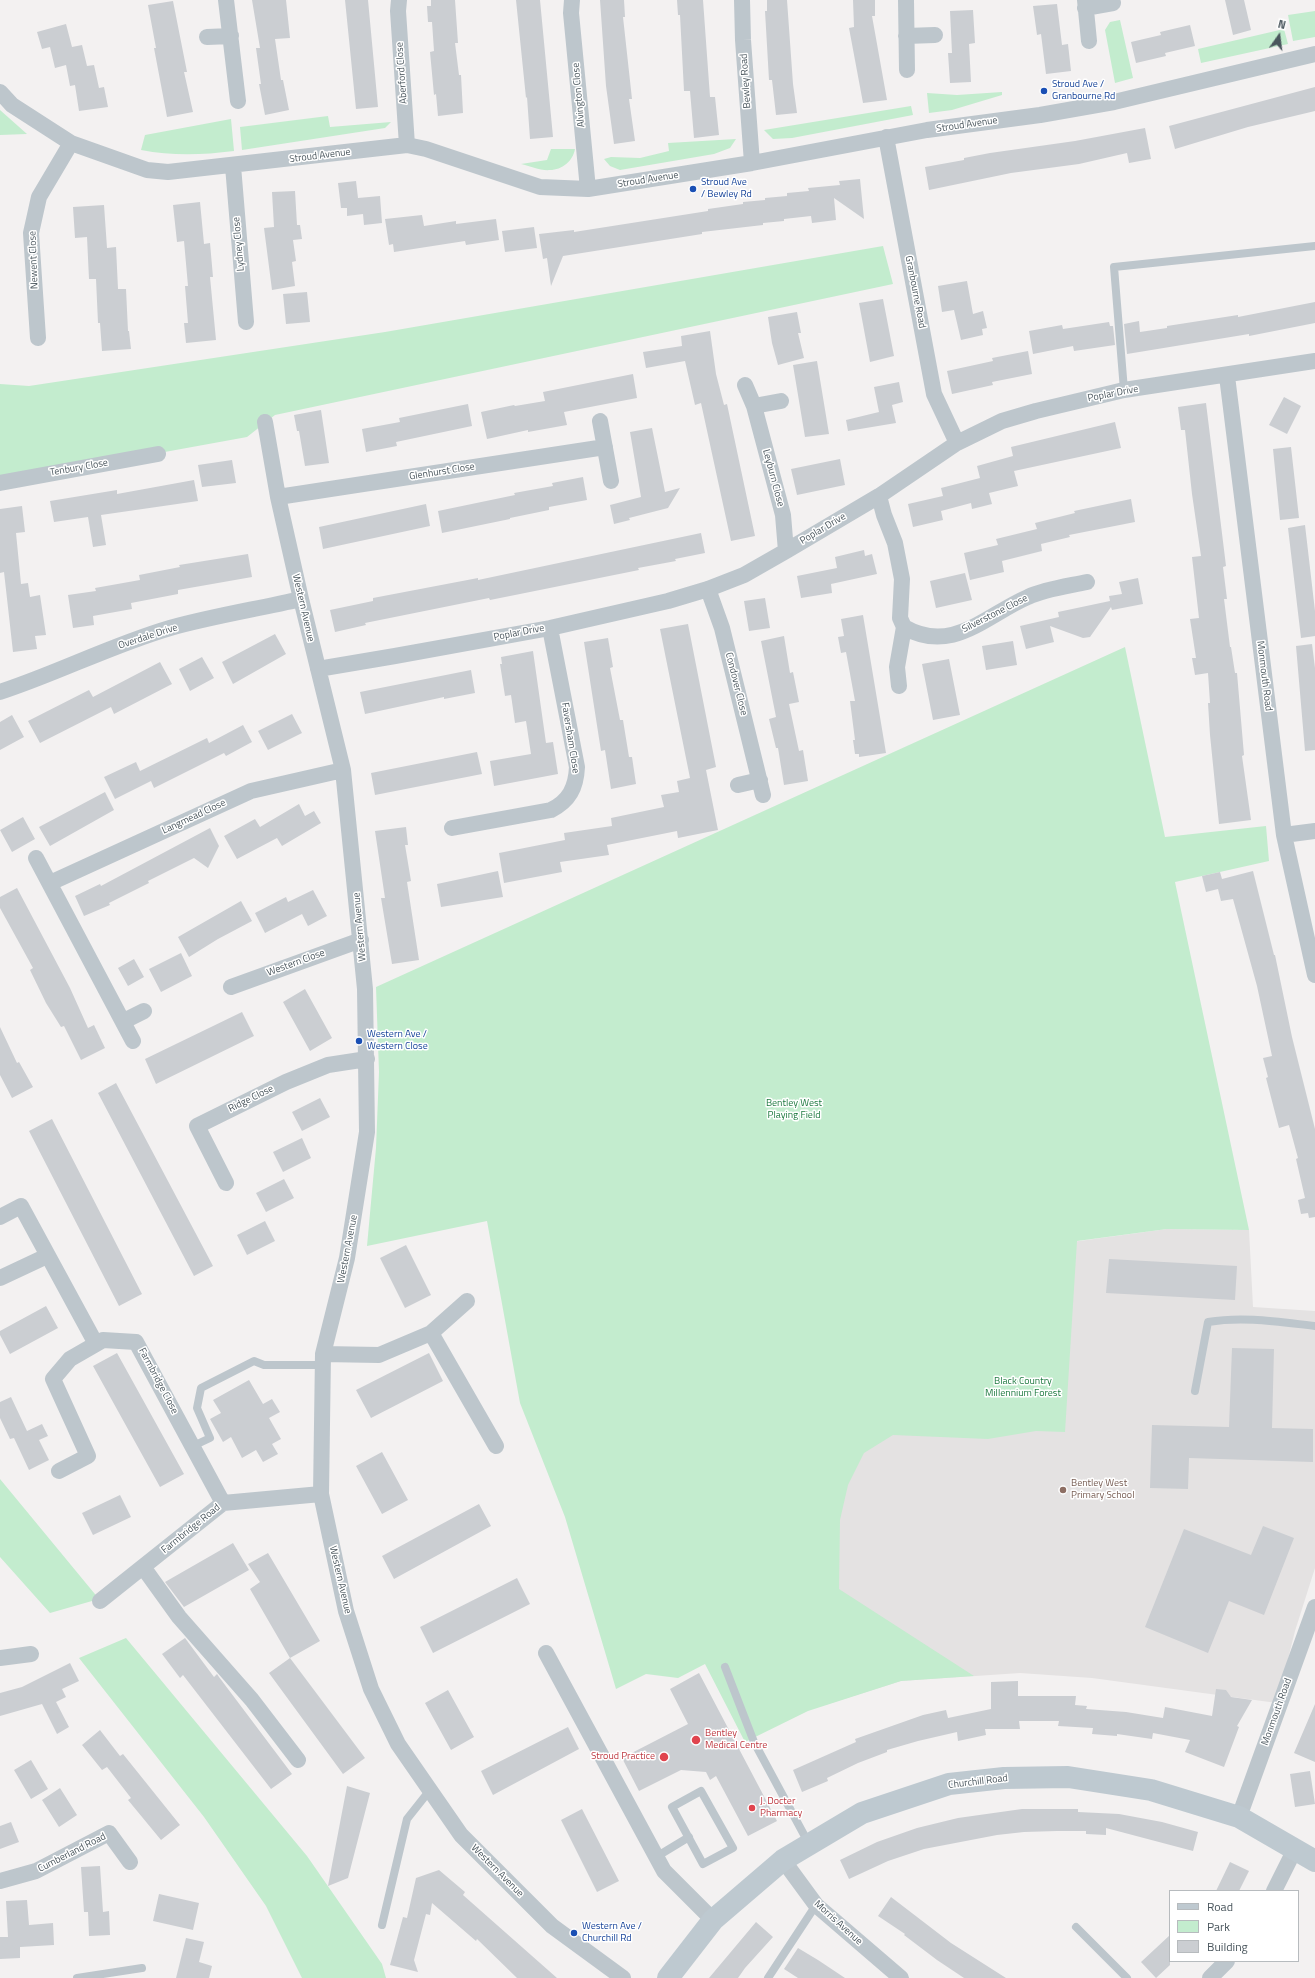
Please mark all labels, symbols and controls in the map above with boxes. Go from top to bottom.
north arrow [1259,16,1299,56]
text: N [1276,16,1288,33]
street label: Aberford Close [394,42,410,104]
street label: Bewley Road [738,53,754,109]
street label: Alvington Close [570,62,588,128]
place label: Stroud Ave / Granbourne Rd [1052,79,1115,102]
marker: Stroud Ave / Granbourne Rd [1039,86,1049,96]
street label: Stroud Avenue [936,115,998,135]
street label: Stroud Avenue [289,146,351,166]
street label: Stroud Avenue [617,169,679,191]
place label: Stroud Ave / Bewley Rd [701,177,752,200]
marker: Stroud Ave / Bewley Rd [688,184,698,194]
street label: Lydney Close [231,216,247,272]
street label: Newent Close [27,231,41,289]
street label: Granbourne Road [902,255,928,329]
street label: Poplar Drive [1087,383,1139,405]
street label: Leyburn Close [760,448,786,508]
street label: Tenbury Close [49,457,109,479]
street label: Glenhurst Close [408,461,476,483]
street label: Poplar Drive [798,511,848,547]
street label: Western Avenue [289,573,317,643]
street label: Silverstone Close [960,592,1030,636]
street label: Overdale Drive [117,622,179,652]
street label: Poplar Drive [493,622,545,644]
street label: Monmouth Road [1254,640,1274,712]
street label: Condover Close [722,651,750,717]
street label: Faversham Close [558,702,582,774]
street label: Langmead Close [160,797,228,837]
street label: Western Avenue [351,892,369,962]
street label: Western Close [265,947,327,979]
place label: Western Ave / Western Close [367,1029,428,1052]
marker: Western Ave / Western Close [354,1036,364,1046]
street label: Ridge Close [226,1083,276,1115]
park label: Bentley West Playing Field [766,1098,822,1122]
street label: Western Avenue [336,1214,360,1284]
street label: Farmbridge Close [136,1346,180,1416]
park label: Black Country Millennium Forest [985,1376,1061,1400]
place label: Bentley West Primary School [1071,1478,1134,1502]
marker: Bentley West Primary School [1058,1485,1068,1495]
street label: Farmbridge Road [159,1502,223,1556]
street label: Western Avenue [326,1545,354,1615]
street label: Monmouth Road [1259,1677,1295,1747]
place label: Bentley Medical Centre [705,1728,767,1752]
marker: Bentley Medical Centre [690,1734,702,1746]
place label: Stroud Practice [591,1751,655,1763]
marker: Stroud Practice [658,1751,670,1763]
street label: Churchill Road [948,1772,1008,1792]
place label: J. Docter Pharmacy [760,1796,802,1820]
marker: J. Docter Pharmacy [747,1803,757,1813]
street label: Cumberland Road [36,1831,108,1875]
street label: Western Avenue [468,1842,526,1900]
legend [1169,1890,1299,1962]
text: Road [1207,1897,1233,1916]
street label: Morris Avenue [811,1898,865,1948]
text: Park [1207,1917,1230,1936]
place label: Western Ave / Churchill Rd [582,1921,642,1944]
marker: Western Ave / Churchill Rd [569,1928,579,1938]
text: Building [1207,1937,1248,1956]

